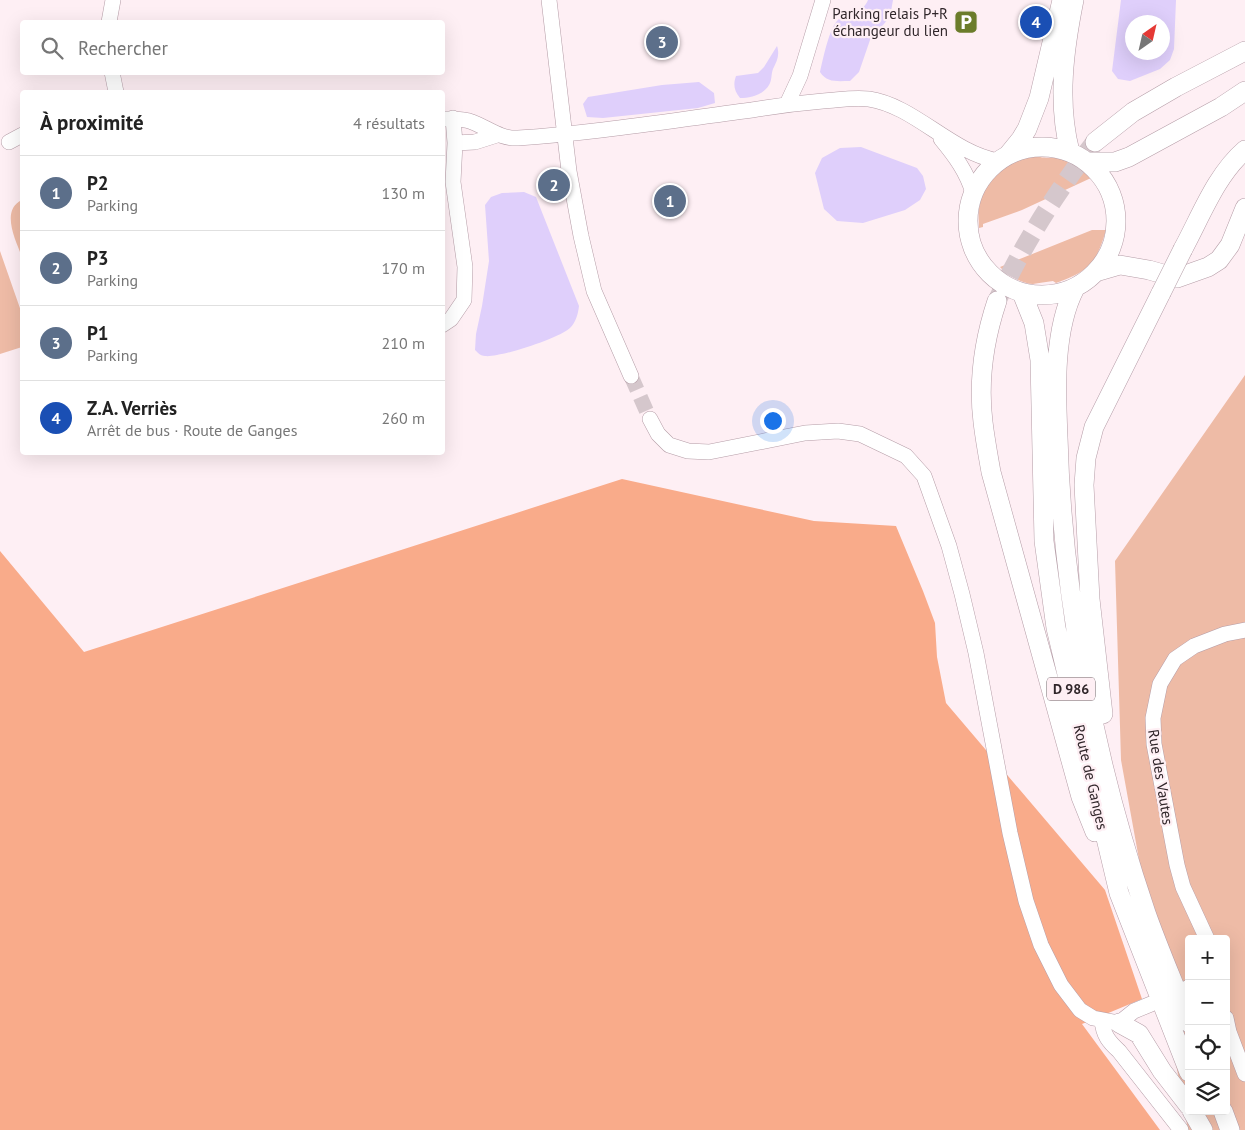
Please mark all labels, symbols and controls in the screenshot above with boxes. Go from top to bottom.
pin: 4 [1020,3,1052,41]
place label: Parking relais P+R échangeur du lien [832,4,948,40]
parking icon: Parking relais P+R échangeur du lien [953,9,979,35]
north arrow [1125,15,1170,60]
search box [20,20,445,75]
pin: 3 [646,23,678,61]
icon: search [38,34,66,62]
text: Rechercher [78,36,168,60]
text: À proximité [40,109,144,136]
text: 4 résultats [353,113,425,133]
pin: 2 [538,166,570,204]
text: P2 [87,171,109,195]
pin: 1 [654,182,686,220]
text: 1 [51,183,61,203]
text: 130 m [382,183,425,203]
text: Parking [87,195,138,215]
text: P3 [87,246,109,270]
text: 2 [51,258,61,278]
text: 170 m [382,258,425,278]
text: Parking [87,270,138,290]
text: P1 [87,321,109,345]
text: 3 [51,333,61,353]
text: 210 m [382,333,425,353]
text: Parking [87,345,138,365]
text: Z.A. Verriès [87,396,177,420]
text: 4 [51,408,61,428]
text: 260 m [382,408,425,428]
your location [760,408,786,434]
text: Arrêt de bus · Route de Ganges [87,420,297,440]
road number: D 986 [1047,678,1095,701]
street label: Route de Ganges [1070,723,1112,831]
street label: Rue des Vautes [1144,728,1178,826]
map controls [1185,935,1230,1115]
button: + [1185,935,1230,980]
button: − [1185,980,1230,1025]
button: locate [1185,1025,1230,1070]
button: layers [1185,1070,1230,1115]

